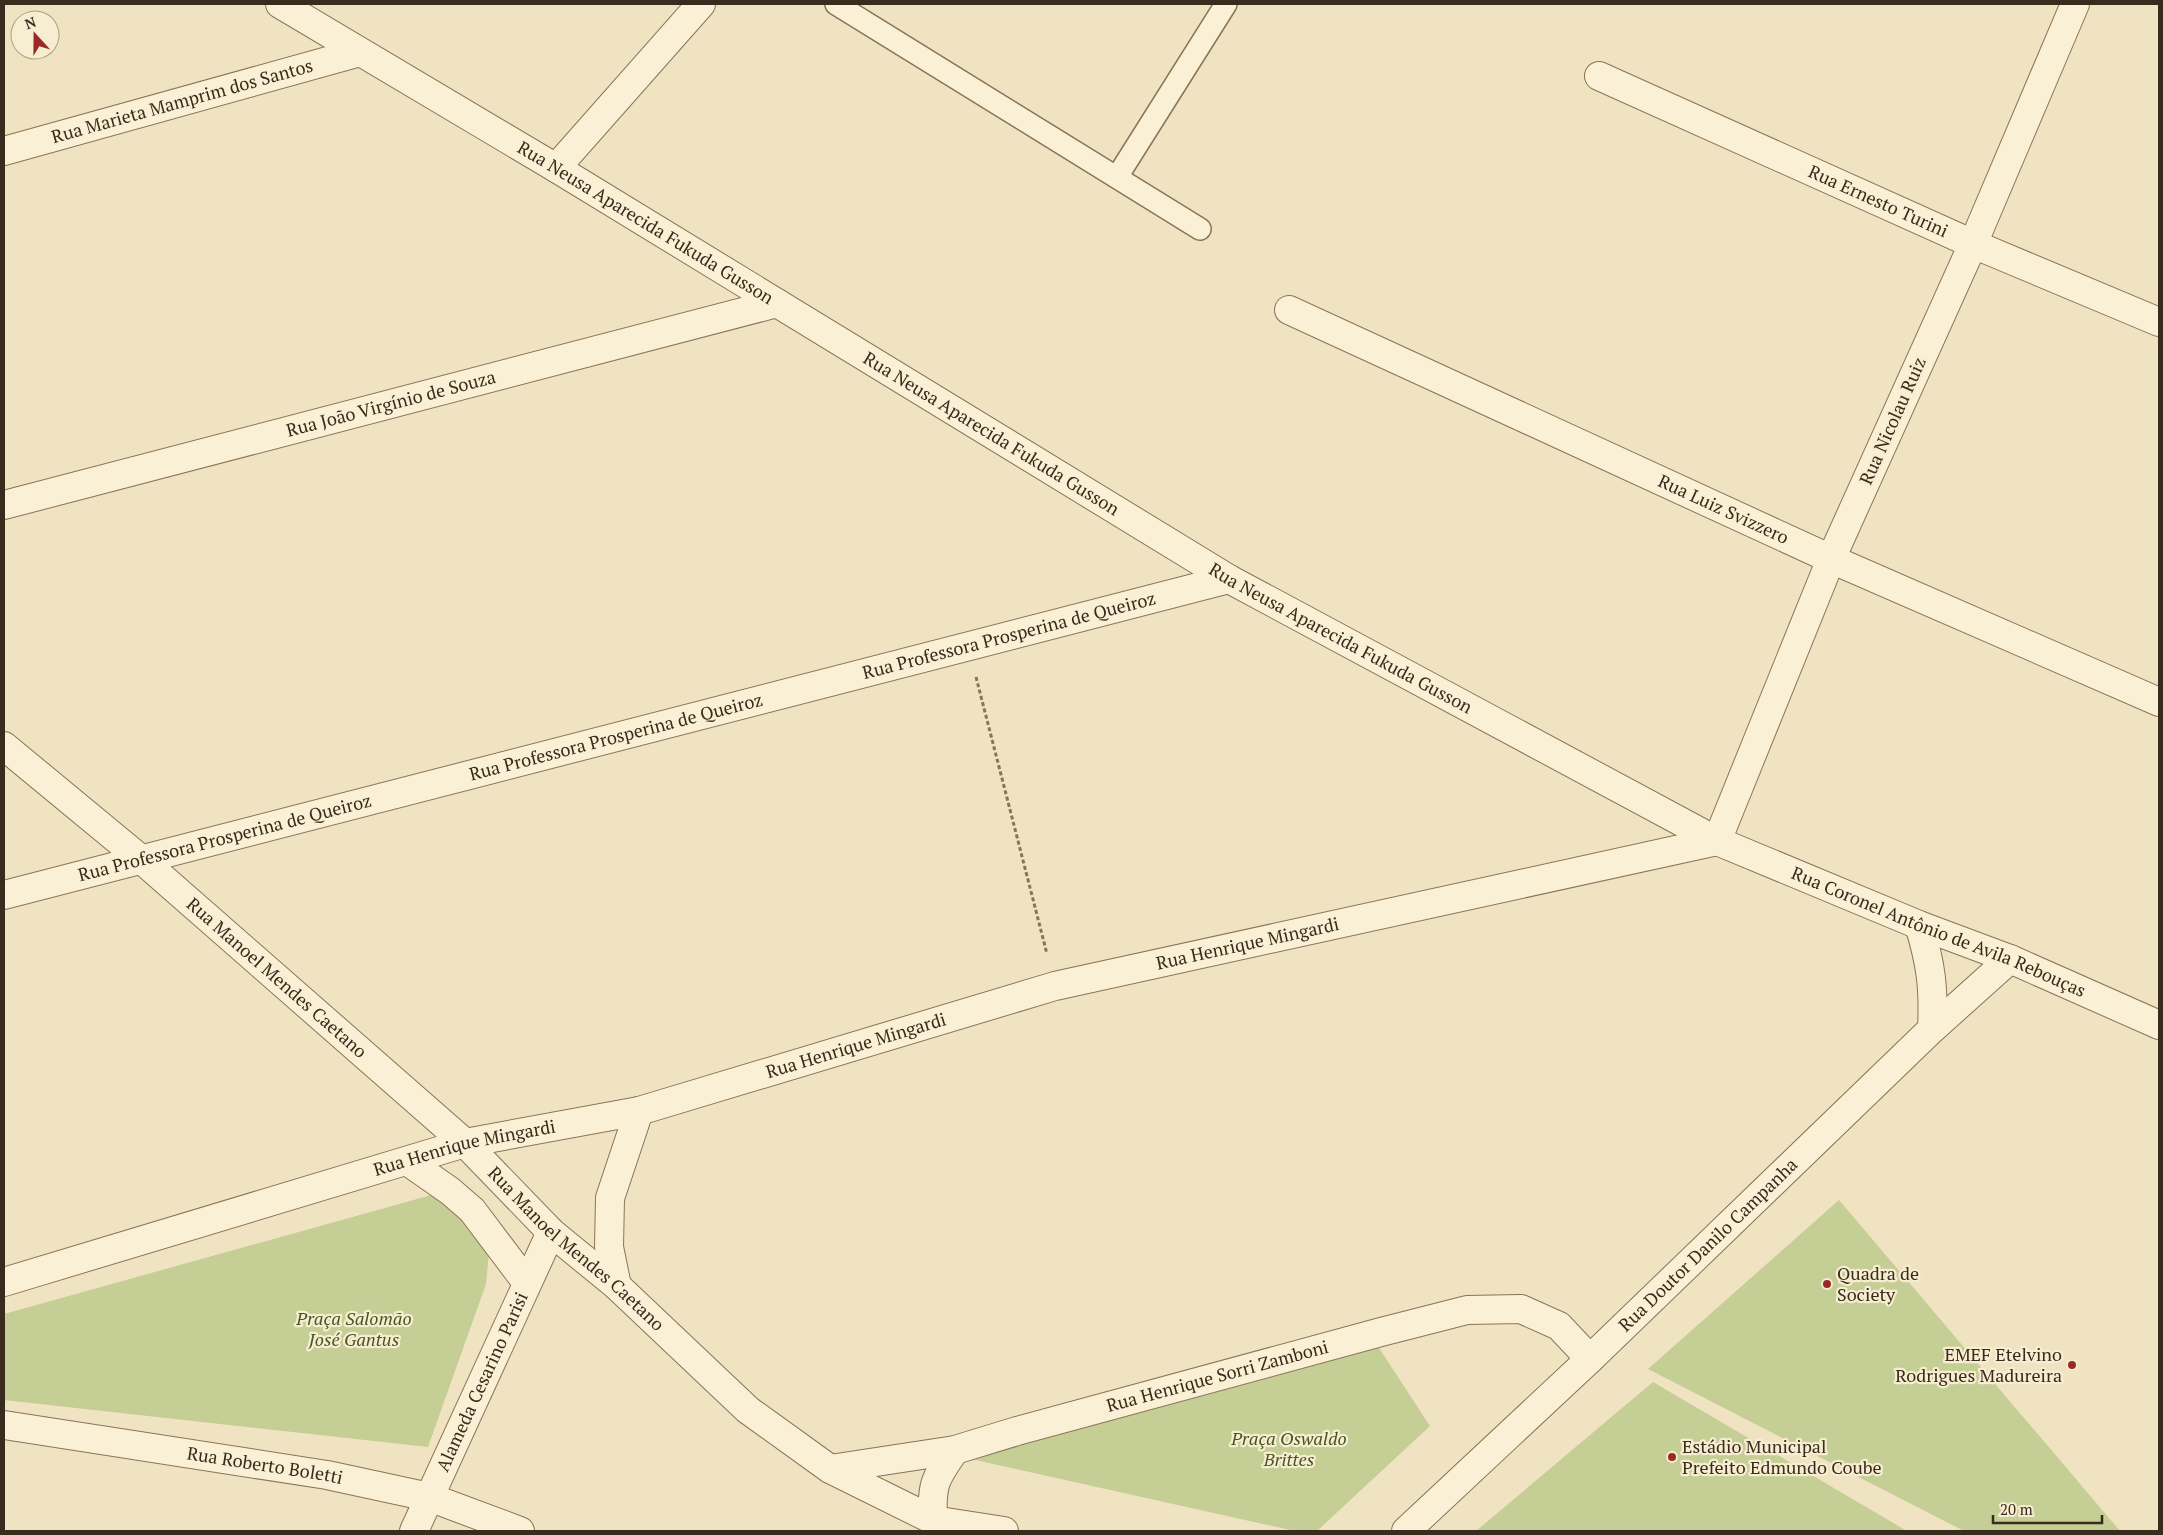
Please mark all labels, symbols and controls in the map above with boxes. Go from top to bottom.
north arrow [10,10,60,60]
text: N [22,11,39,33]
street label: Rua Marieta Mamprim dos Santos [49,53,315,148]
street label: Rua Neusa Aparecida Fukuda Gusson [513,135,779,309]
street label: Rua Ernesto Turini [1805,159,1952,242]
street label: Rua Neusa Aparecida Fukuda Gusson [859,346,1125,520]
street label: Rua Nicolau Ruiz [1853,353,1931,488]
street label: Rua João Virgínio de Souza [283,364,498,442]
street label: Rua Luiz Svizzero [1655,468,1793,549]
street label: Rua Neusa Aparecida Fukuda Gusson [1205,557,1477,719]
street label: Rua Professora Prosperina de Queiroz [860,585,1158,684]
street label: Rua Professora Prosperina de Queiroz [467,687,765,786]
street label: Rua Professora Prosperina de Queiroz [75,788,374,886]
street label: Rua Coronel Antônio de Avila Rebouças [1788,860,2090,1002]
street label: Rua Manoel Mendes Caetano [182,892,373,1063]
street label: Rua Henrique Mingardi [1154,911,1341,975]
street label: Rua Henrique Mingardi [763,1006,949,1083]
street label: Rua Henrique Mingardi [370,1114,557,1181]
street label: Rua Doutor Danilo Campanha [1613,1152,1802,1336]
street label: Rua Manoel Mendes Caetano [483,1161,670,1336]
place label: Quadra de Society [1837,1261,1919,1306]
marker: Quadra de Society [1821,1278,1833,1290]
street label: Alameda Cesarino Parisi [430,1288,533,1475]
park label: Praça Salomão José Gantus [295,1306,412,1351]
street label: Rua Henrique Sorri Zamboni [1104,1334,1331,1417]
place label: EMEF Etelvino Rodrigues Madureira [1895,1342,2062,1387]
marker: EMEF Etelvino Rodrigues Madureira [2066,1359,2078,1371]
park label: Praça Oswaldo Brittes [1230,1426,1347,1471]
place label: Estádio Municipal Prefeito Edmundo Coube [1682,1434,1882,1479]
street label: Rua Roberto Boletti [185,1440,345,1489]
marker: Estádio Municipal Prefeito Edmundo Coube [1666,1451,1678,1463]
scale bar [1993,1492,2102,1524]
text: 20 m [2000,1499,2033,1519]

